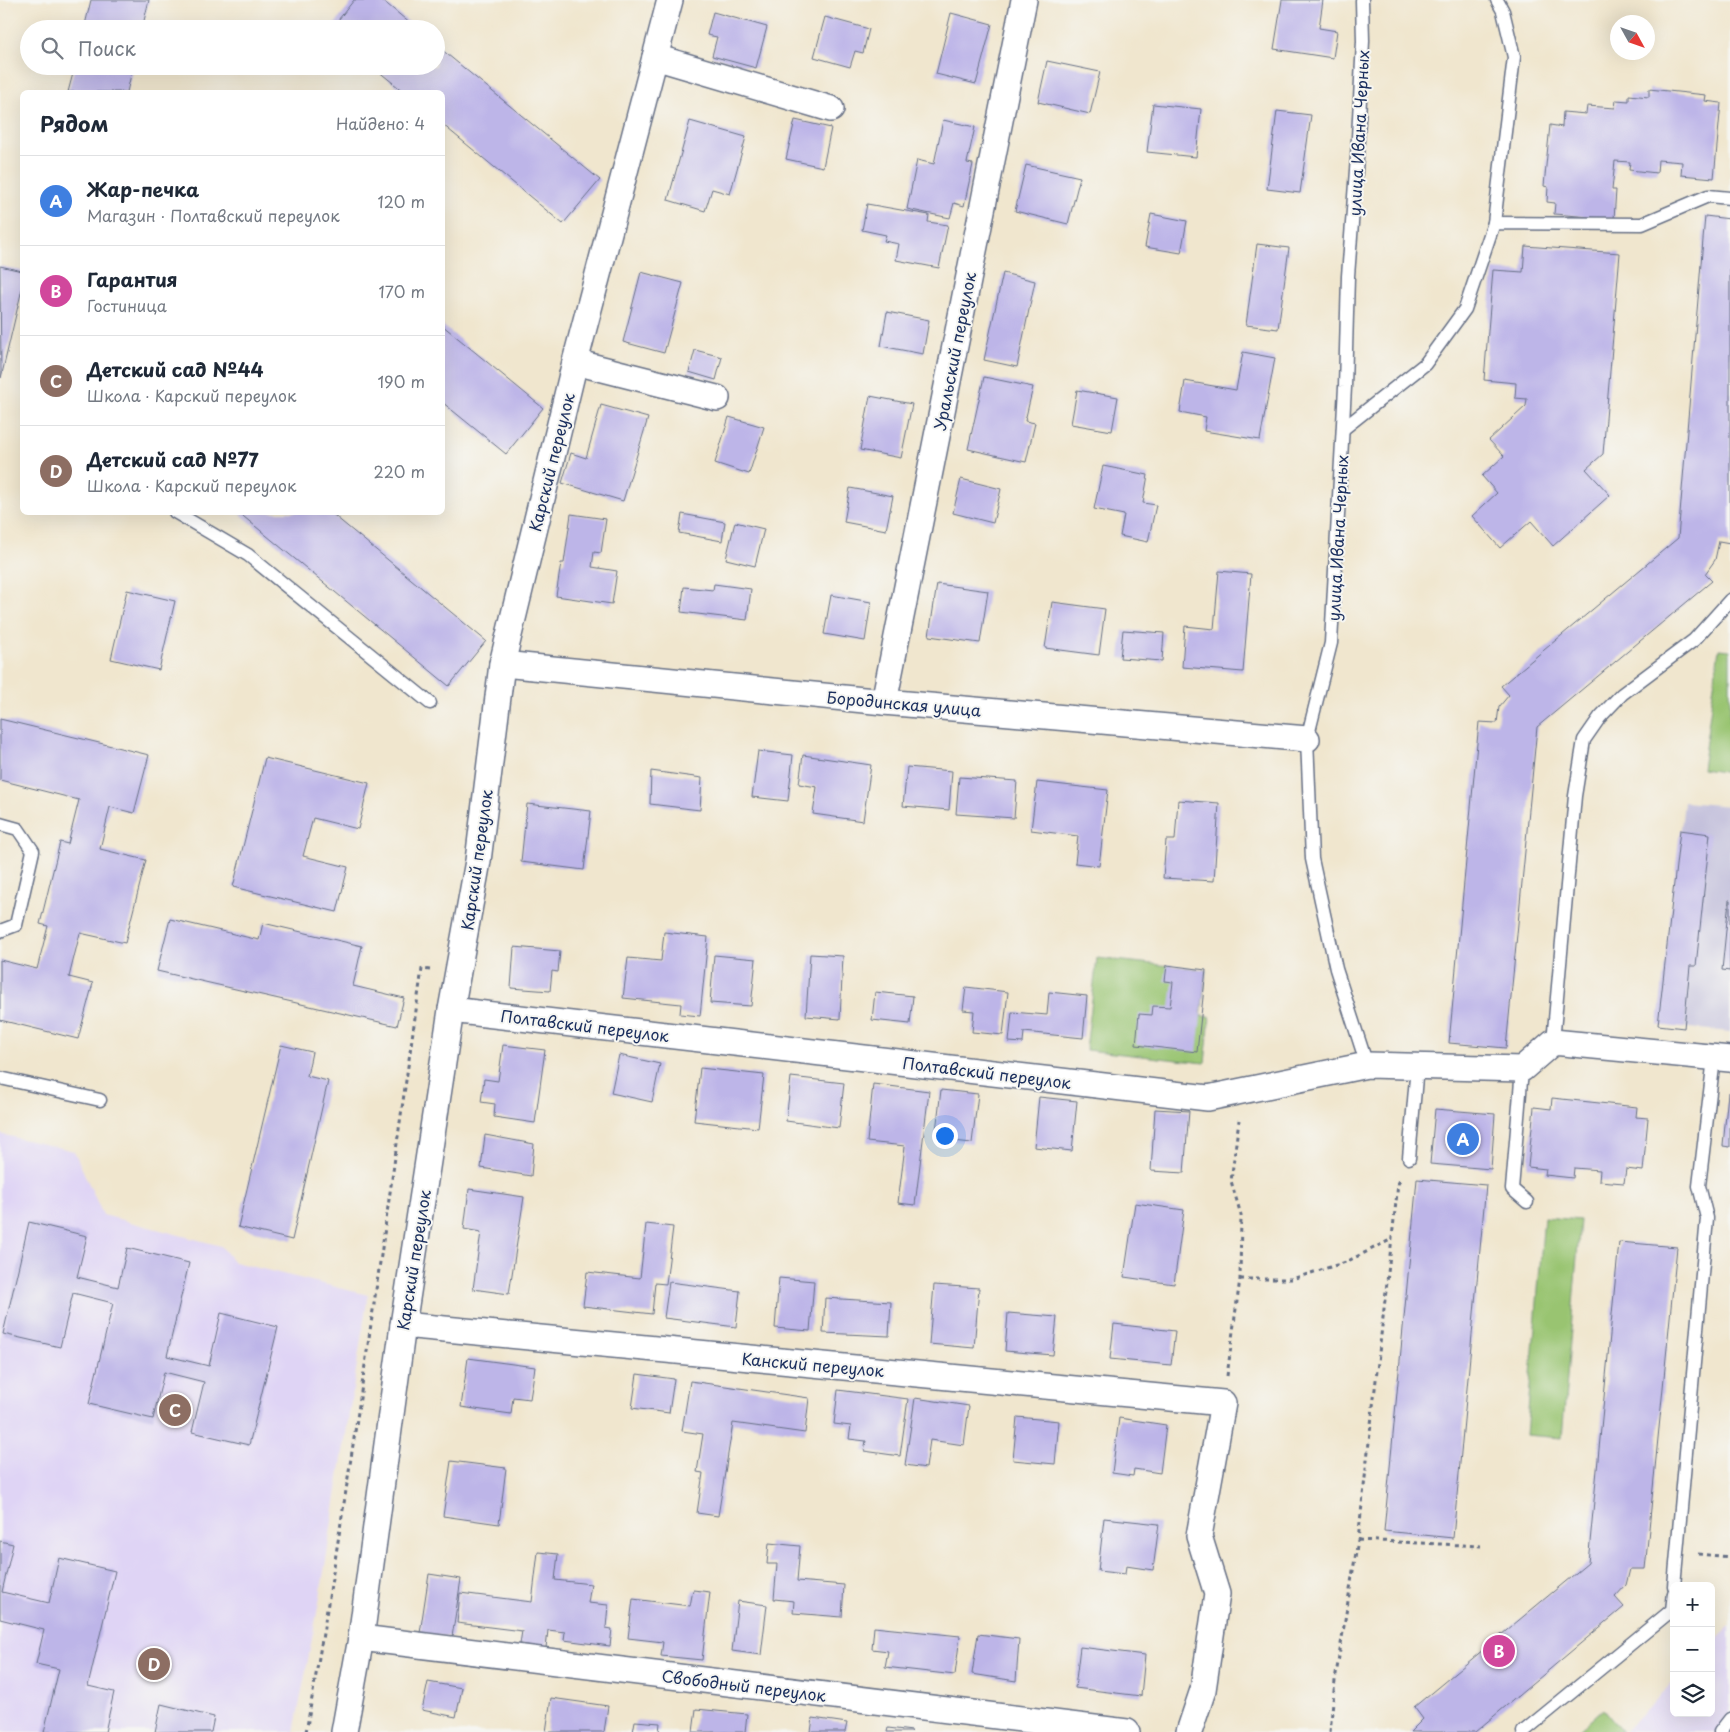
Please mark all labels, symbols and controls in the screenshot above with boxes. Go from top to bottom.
north arrow [1610,15,1655,60]
search box [20,20,445,75]
icon: search [38,34,66,62]
text: Поиск [78,34,136,62]
street label: улица Ивана Черных [1342,49,1374,217]
text: Рядом [40,107,108,139]
text: Найдено: 4 [336,111,425,135]
text: Жар-печка [87,175,199,203]
text: A [50,189,62,213]
text: 120 m [378,189,425,213]
text: Магазин · Полтавский переулок [87,203,340,227]
text: Гарантия [87,265,178,293]
street label: Уральский переулок [927,269,981,432]
text: B [51,279,61,303]
text: 170 m [379,279,425,303]
text: Гостиница [87,293,167,317]
text: Детский сад №44 [87,355,263,383]
text: C [50,369,62,393]
text: 190 m [377,369,425,393]
text: Школа · Карский переулок [87,383,297,407]
street label: Карский переулок [522,390,580,534]
text: Детский сад №77 [87,445,258,473]
street label: улица Ивана Черных [1321,454,1353,622]
text: D [50,459,62,483]
text: 220 m [374,459,425,483]
text: Школа · Карский переулок [87,473,297,497]
street label: Бородинская улица [826,684,982,722]
street label: Карский переулок [454,787,498,932]
street label: Полтавский переулок [499,1003,671,1047]
street label: Полтавский переулок [901,1050,1073,1094]
pin: A [1447,1120,1479,1158]
your location [932,1123,958,1149]
street label: Карский переулок [390,1187,436,1332]
street label: Канский переулок [741,1346,886,1382]
pin: C [159,1391,191,1429]
map controls [1670,1582,1715,1717]
button: + [1670,1582,1715,1627]
button: − [1670,1627,1715,1672]
pin: B [1483,1632,1515,1670]
pin: D [138,1645,170,1683]
street label: Свободный переулок [660,1663,828,1707]
button: layers [1670,1672,1715,1717]

